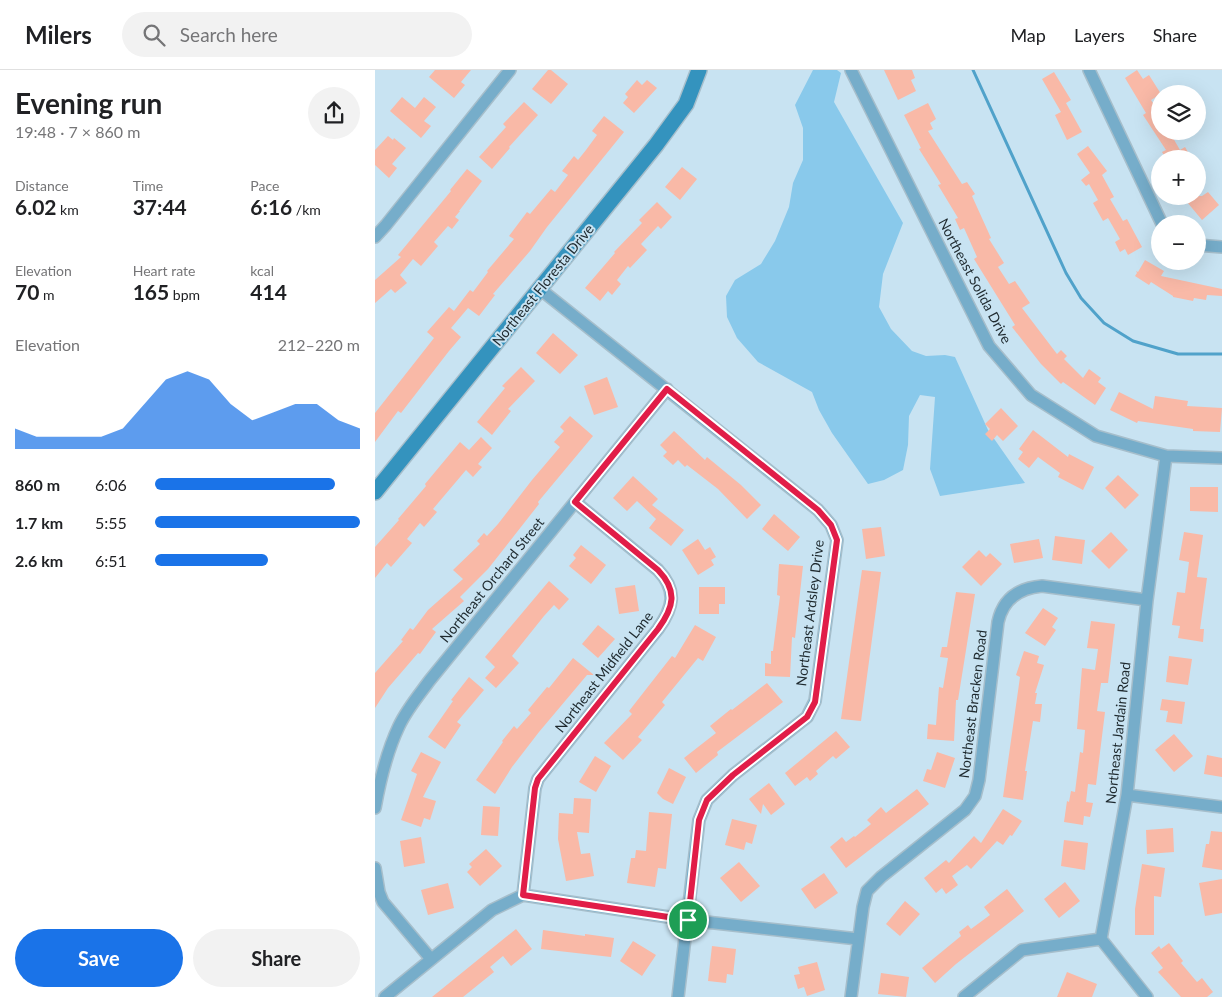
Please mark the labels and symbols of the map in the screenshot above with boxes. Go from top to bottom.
street label: Northeast Solida Drive [935,215,1016,346]
street label: Northeast Floresta Drive [488,220,597,349]
street label: Northeast Orchard Street [436,514,547,646]
street label: Northeast Ardsley Drive [792,539,827,687]
street label: Northeast Midfield Lane [551,608,656,736]
street label: Northeast Bracken Road [955,629,990,779]
street label: Northeast Jardain Road [1102,661,1133,805]
pin [667,899,709,941]

